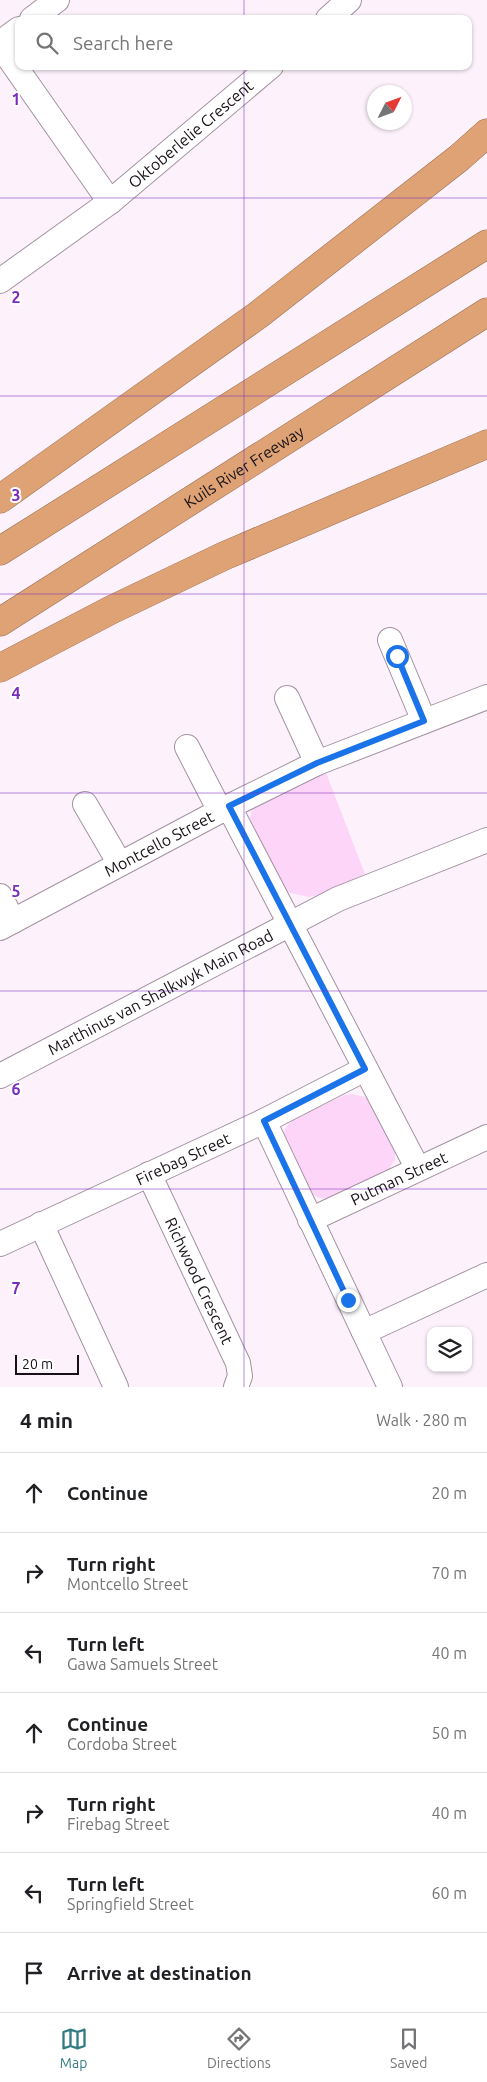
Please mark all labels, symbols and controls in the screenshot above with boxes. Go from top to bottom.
search box [15,15,472,70]
icon: search [33,29,61,57]
text: Search here [73,32,173,54]
street label: Oktoberlelie Crescent [125,76,257,192]
north arrow [367,85,412,130]
text: 1 [11,90,21,108]
text: 2 [11,288,21,306]
street label: Kuils River Freeway [181,422,307,511]
text: 3 [11,486,21,504]
route start [386,645,409,668]
text: 4 [11,684,21,702]
street label: Montcello Street [101,807,217,880]
text: 5 [11,882,21,900]
street label: Marthinus van Shalkwyk Main Road [45,926,276,1058]
text: 6 [11,1080,21,1098]
street label: Firebag Street [133,1129,234,1188]
street label: Putman Street [348,1148,451,1209]
street label: Richwood Crescent [162,1214,237,1348]
text: 7 [11,1279,21,1297]
route end [337,1289,360,1312]
map controls [427,1327,472,1372]
button: layers [427,1327,472,1372]
scale bar [15,1352,79,1375]
text: 20 m [22,1356,53,1372]
text: 4 min [20,1408,73,1432]
text: Walk · 280 m [376,1411,467,1429]
icon: ahead [20,1479,48,1507]
text: Continue [67,1482,148,1504]
text: 20 m [431,1484,467,1502]
text: Turn right [67,1553,155,1575]
icon: right [20,1559,48,1587]
text: 70 m [431,1564,467,1582]
text: Montcello Street [67,1575,188,1593]
text: Turn left [67,1633,145,1655]
icon: left [20,1639,48,1667]
text: 40 m [431,1644,467,1662]
text: Gawa Samuels Street [67,1655,218,1673]
text: Continue [67,1713,148,1735]
icon: ahead [20,1719,48,1747]
text: 50 m [431,1724,467,1742]
text: Cordoba Street [67,1735,177,1753]
text: Turn right [67,1793,155,1815]
icon: right [20,1799,48,1827]
text: 40 m [431,1804,467,1822]
text: Firebag Street [67,1815,169,1833]
text: Turn left [67,1873,145,1895]
icon: left [20,1879,48,1907]
text: 60 m [431,1884,467,1902]
text: Springfield Street [67,1895,194,1913]
icon: arrive [20,1959,48,1987]
text: Arrive at destination [67,1962,252,1984]
tab: Map [60,2025,88,2071]
tab: Directions [207,2025,271,2071]
tab: Saved [390,2025,427,2071]

